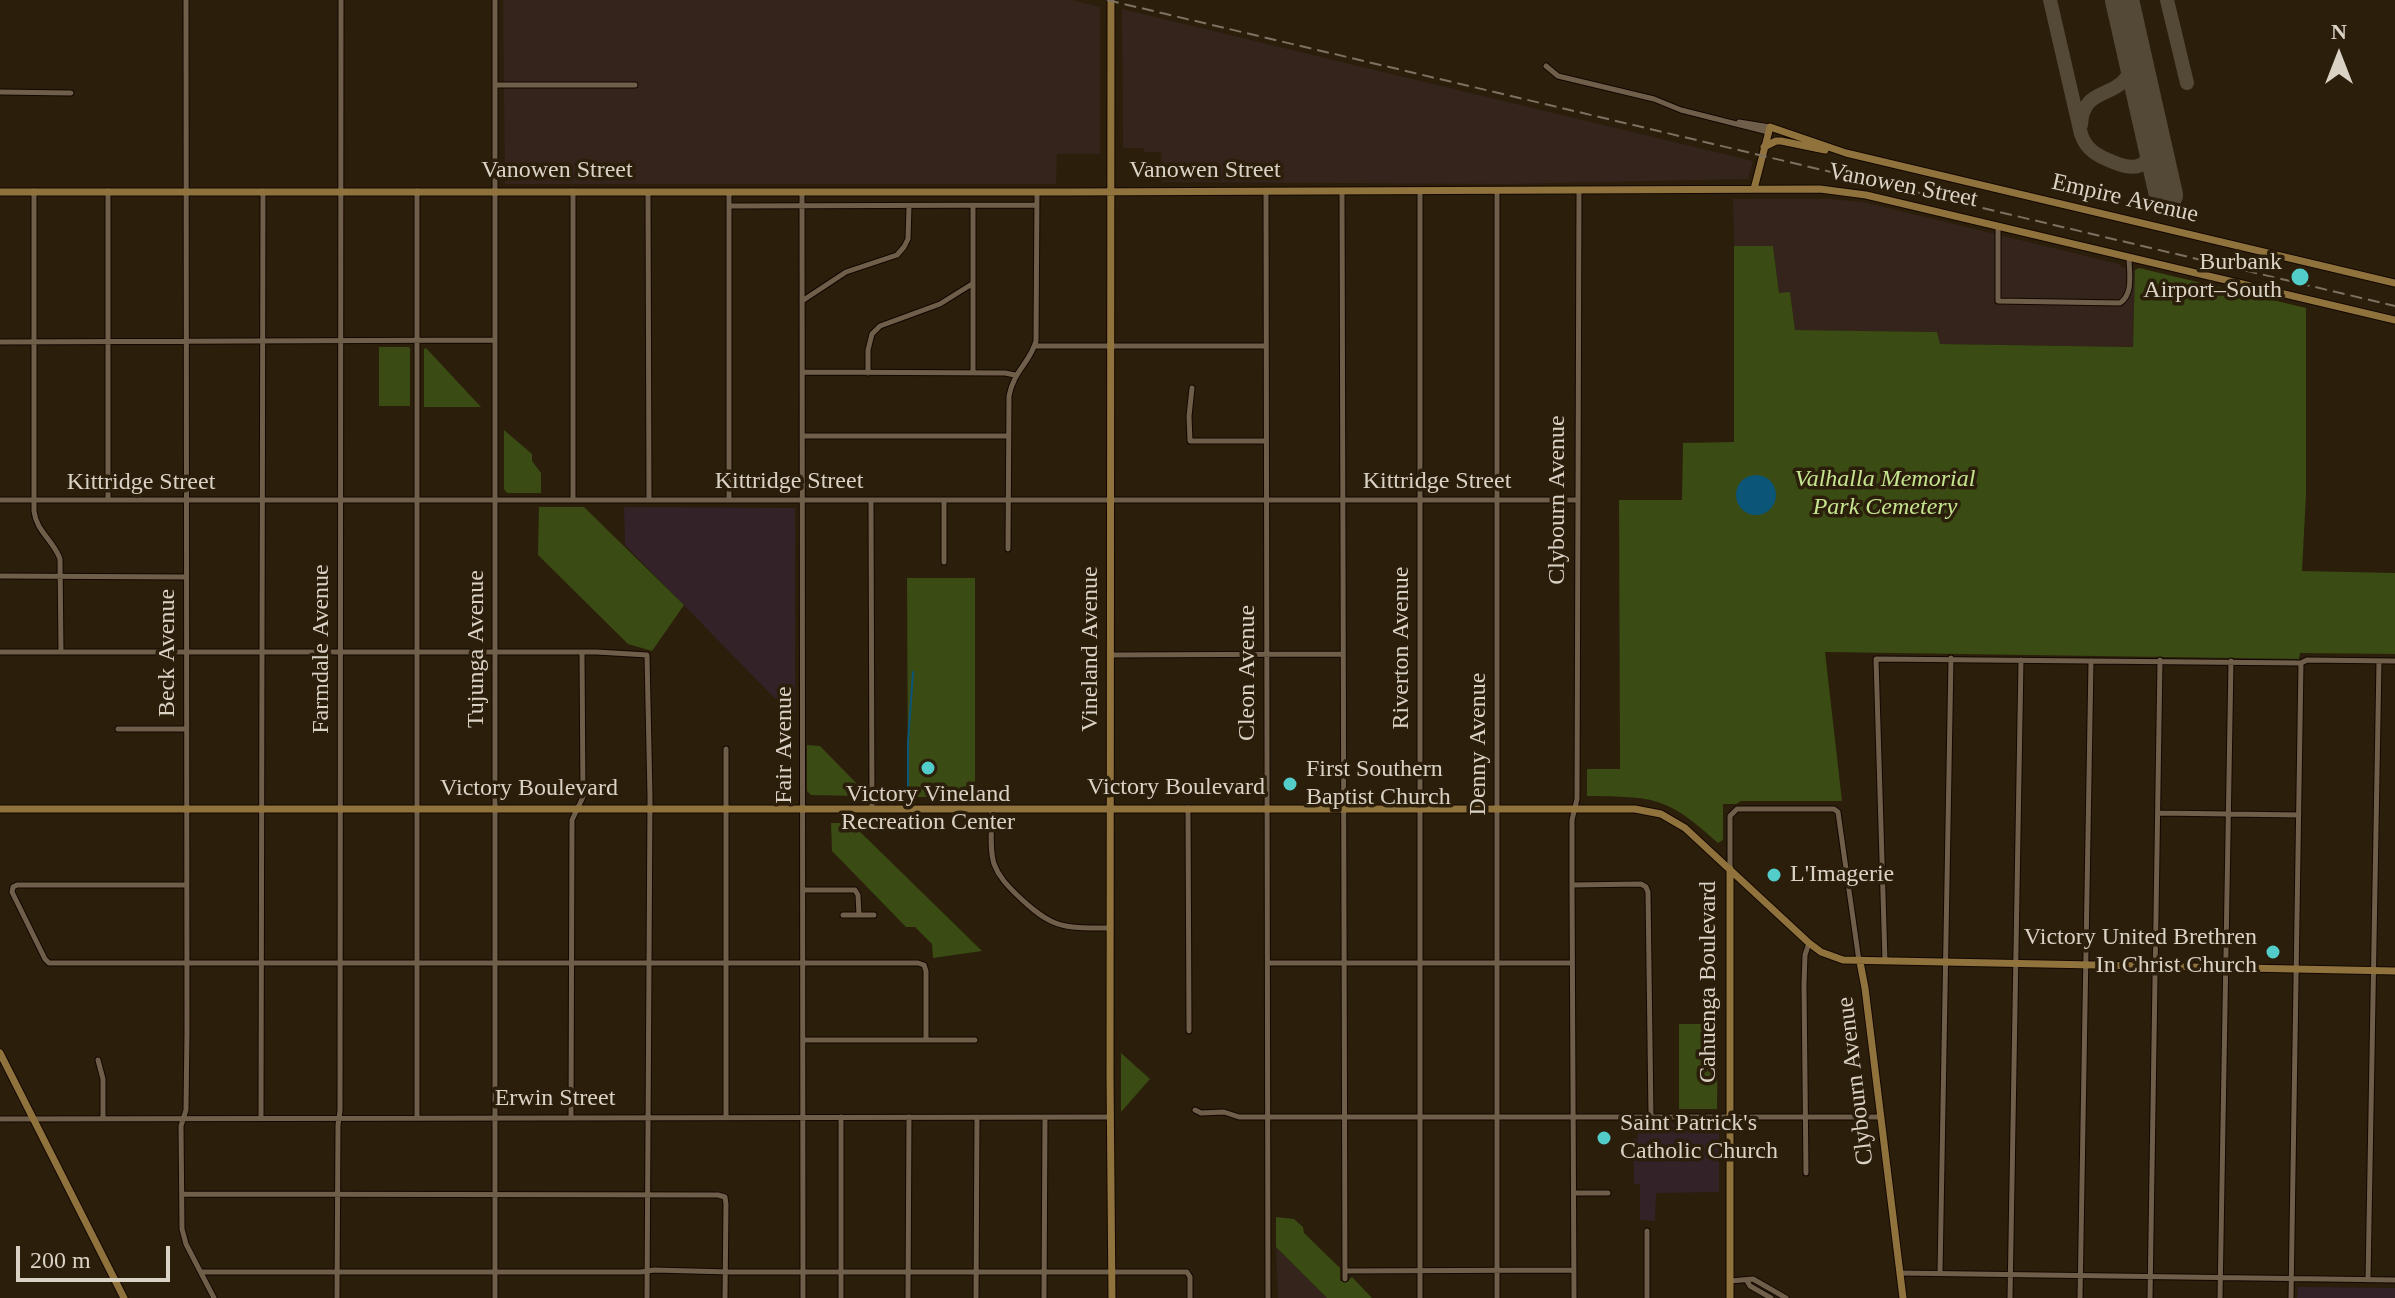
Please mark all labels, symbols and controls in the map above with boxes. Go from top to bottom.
north arrow [2299,16,2379,96]
text: N [2331,19,2347,44]
street label: Vanowen Street [481,157,633,185]
street label: Vanowen Street [1129,157,1281,185]
street label: Vanowen Street [1826,157,1980,215]
street label: Empire Avenue [2049,168,2201,230]
place label: Burbank Airport–South [2143,249,2282,305]
marker: Burbank Airport–South [2289,266,2311,288]
street label: Clybourn Avenue [1544,415,1572,585]
park label: Valhalla Memorial Park Cemetery [1795,466,1975,522]
street label: Kittridge Street [715,468,863,496]
street label: Kittridge Street [1363,468,1511,496]
street label: Kittridge Street [67,469,215,497]
street label: Farmdale Avenue [308,564,336,734]
street label: Vineland Avenue [1077,566,1105,732]
street label: Riverton Avenue [1388,567,1416,729]
street label: Tujunga Avenue [463,570,491,728]
street label: Beck Avenue [154,589,182,717]
street label: Cleon Avenue [1234,605,1262,741]
street label: Denny Avenue [1465,673,1493,815]
street label: Fair Avenue [771,686,799,804]
place label: First Southern Baptist Church [1306,756,1451,812]
marker: Victory Vineland Recreation Center [919,759,937,777]
street label: Victory Boulevard [1087,774,1265,802]
street label: Victory Boulevard [440,775,618,803]
marker: First Southern Baptist Church [1281,775,1299,793]
place label: Victory Vineland Recreation Center [841,781,1015,837]
place label: L'Imagerie [1790,861,1894,889]
marker: L'Imagerie [1765,866,1783,884]
street label: Cahuenga Boulevard [1695,881,1723,1083]
place label: Victory United Brethren In Christ Church [2024,924,2257,980]
marker: Victory United Brethren In Christ Church [2264,943,2282,961]
street label: Clybourn Avenue [1831,995,1881,1167]
street label: Erwin Street [495,1085,615,1113]
place label: Saint Patrick's Catholic Church [1620,1110,1778,1166]
marker: Saint Patrick's Catholic Church [1595,1129,1613,1147]
scale bar [20,1230,174,1280]
text: 200 m [30,1247,91,1273]

